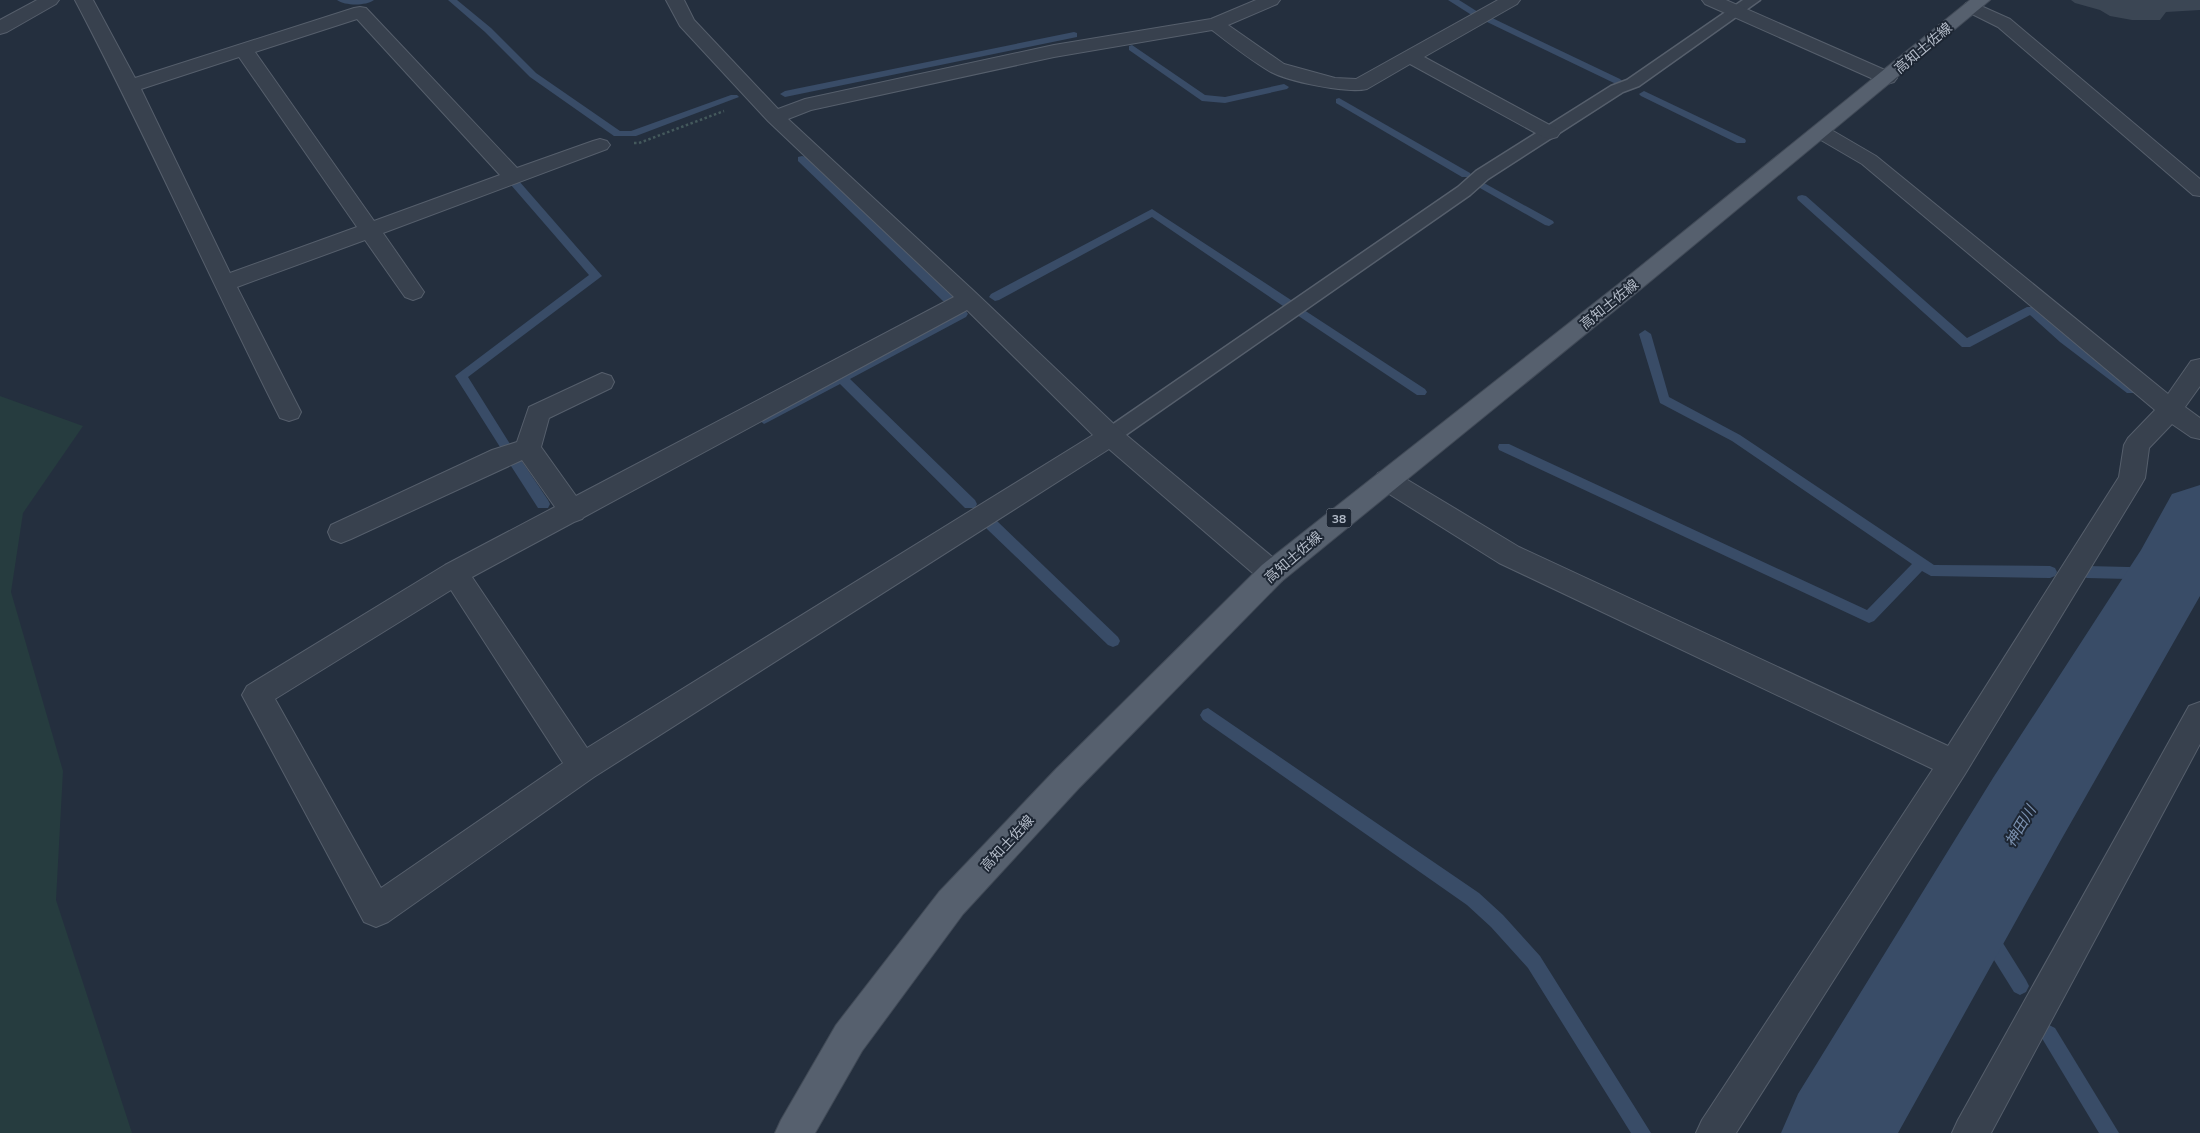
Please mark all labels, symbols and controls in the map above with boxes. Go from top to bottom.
street label: 高知土佐線 [1890,19,1956,77]
street label: 高知土佐線 [1576,275,1642,333]
road number: 38 [1326,508,1352,528]
street label: 高知土佐線 [1261,527,1325,587]
water label: 神田川 [2000,800,2041,850]
street label: 高知土佐線 [977,811,1037,875]

